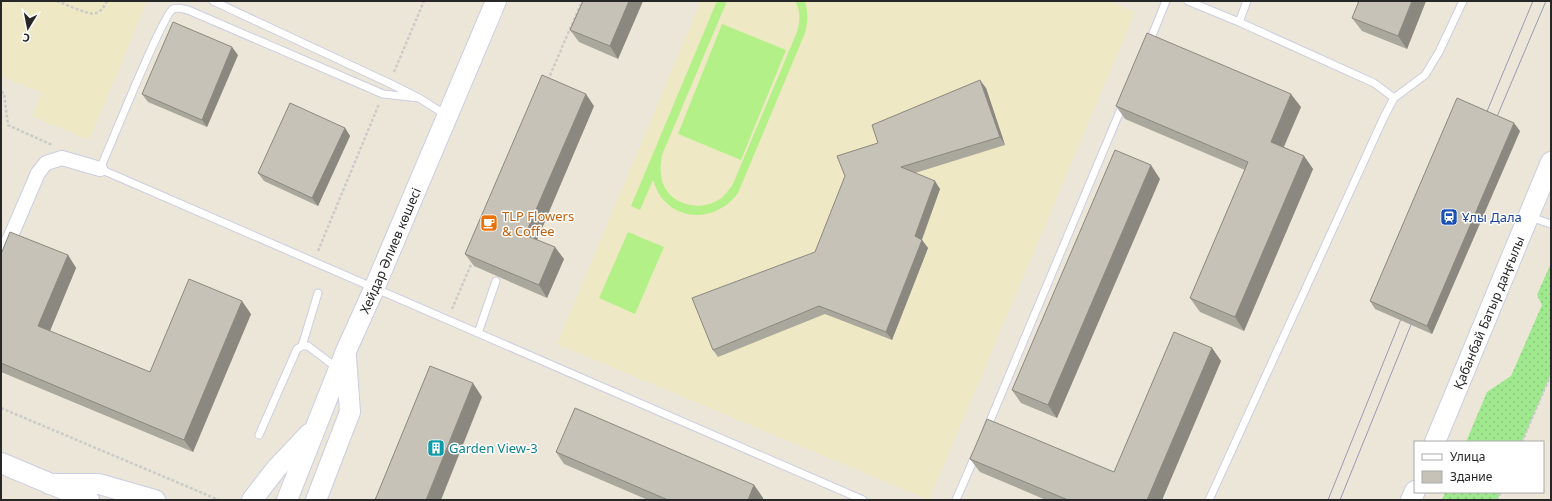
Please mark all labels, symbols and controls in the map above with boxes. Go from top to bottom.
north arrow [8,8,48,48]
text: С [21,30,31,46]
street label: Хейдар Әлиев көшесі [355,185,425,316]
place label: TLP Flowers & Coffee [502,207,574,240]
station icon: Ұлы Дала [1439,207,1459,227]
place label: Ұлы Дала [1462,208,1522,226]
cafe icon: TLP Flowers & Coffee [479,213,499,233]
street label: Қабанбай Батыр даңғылы [1449,233,1528,392]
building icon: Garden View-3 [426,438,446,458]
place label: Garden View-3 [449,439,538,457]
legend [1414,441,1544,493]
text: Улица [1450,448,1485,465]
text: Здание [1450,468,1493,485]

